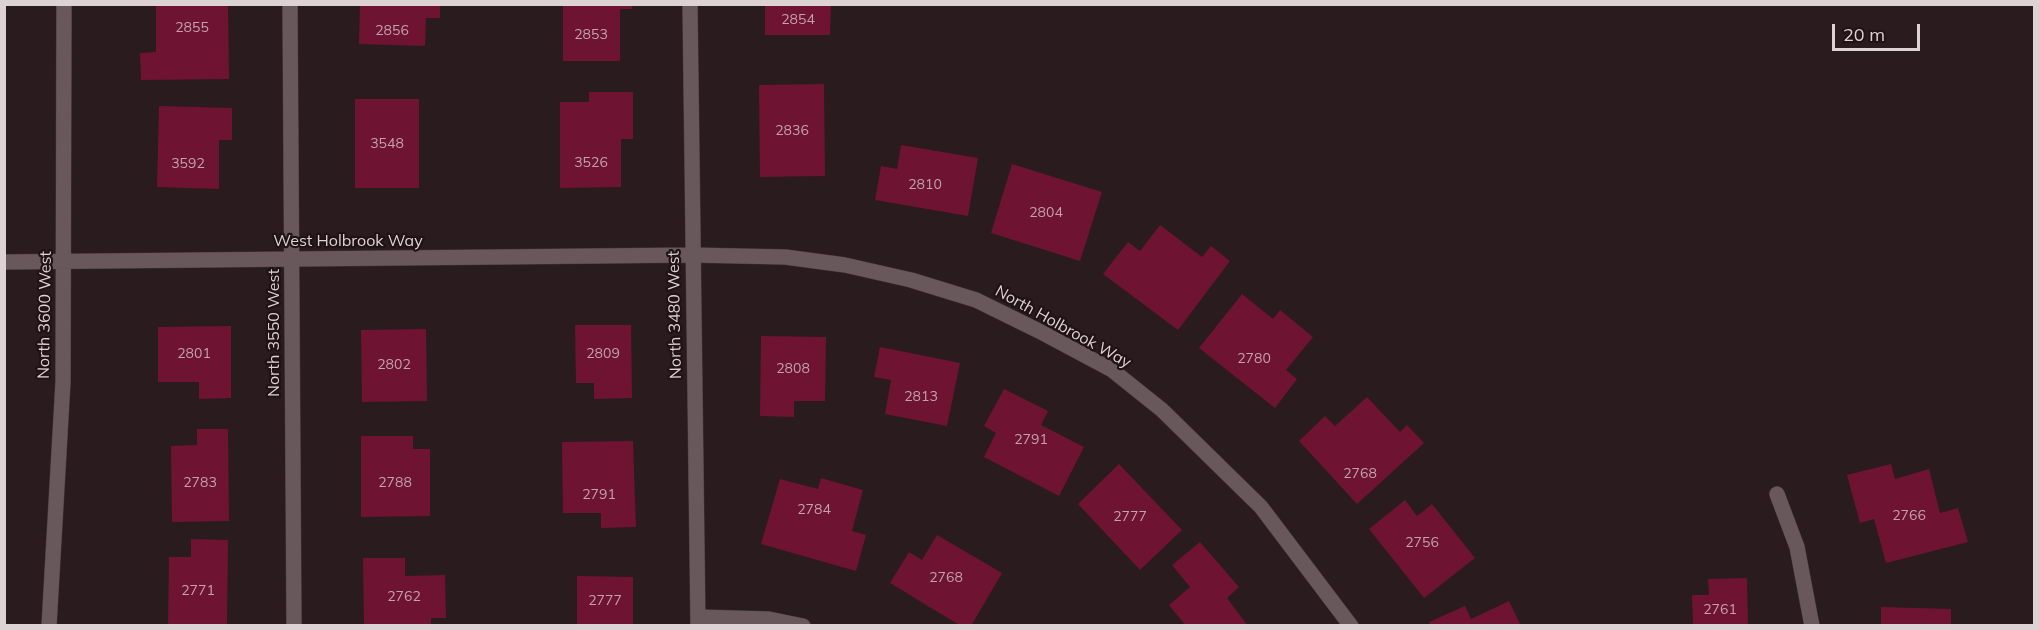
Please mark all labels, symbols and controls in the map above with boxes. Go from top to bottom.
house number: 2854 [781,12,815,28]
scale bar [1835,12,1924,50]
house number: 2855 [175,20,209,36]
house number: 2856 [375,23,409,39]
text: 20 m [1843,23,1885,46]
house number: 2853 [574,27,608,43]
house number: 2836 [775,123,809,139]
house number: 3548 [370,136,404,152]
house number: 3526 [574,155,608,171]
house number: 3592 [171,156,205,172]
house number: 2810 [908,177,942,193]
house number: 2804 [1029,205,1063,221]
street label: West Holbrook Way [273,231,423,251]
street label: North 3600 West [34,251,56,379]
street label: North 3480 West [664,251,686,379]
street label: North 3550 West [264,269,284,397]
street label: North Holbrook Way [992,282,1134,372]
house number: 2801 [177,346,211,362]
house number: 2809 [586,346,620,362]
house number: 2780 [1237,351,1271,367]
house number: 2802 [377,357,411,373]
house number: 2808 [776,361,810,377]
house number: 2813 [904,389,938,405]
house number: 2791 [1014,432,1048,448]
house number: 2768 [1343,466,1377,482]
house number: 2783 [183,475,217,491]
house number: 2788 [378,475,412,491]
house number: 2791 [582,487,616,503]
house number: 2784 [797,502,831,518]
house number: 2766 [1892,508,1926,524]
house number: 2777 [1113,509,1147,525]
house number: 2756 [1405,535,1439,551]
house number: 2768 [929,570,963,586]
house number: 2771 [181,583,215,599]
house number: 2762 [387,589,421,605]
house number: 2777 [588,593,622,609]
house number: 2761 [1703,602,1737,618]

